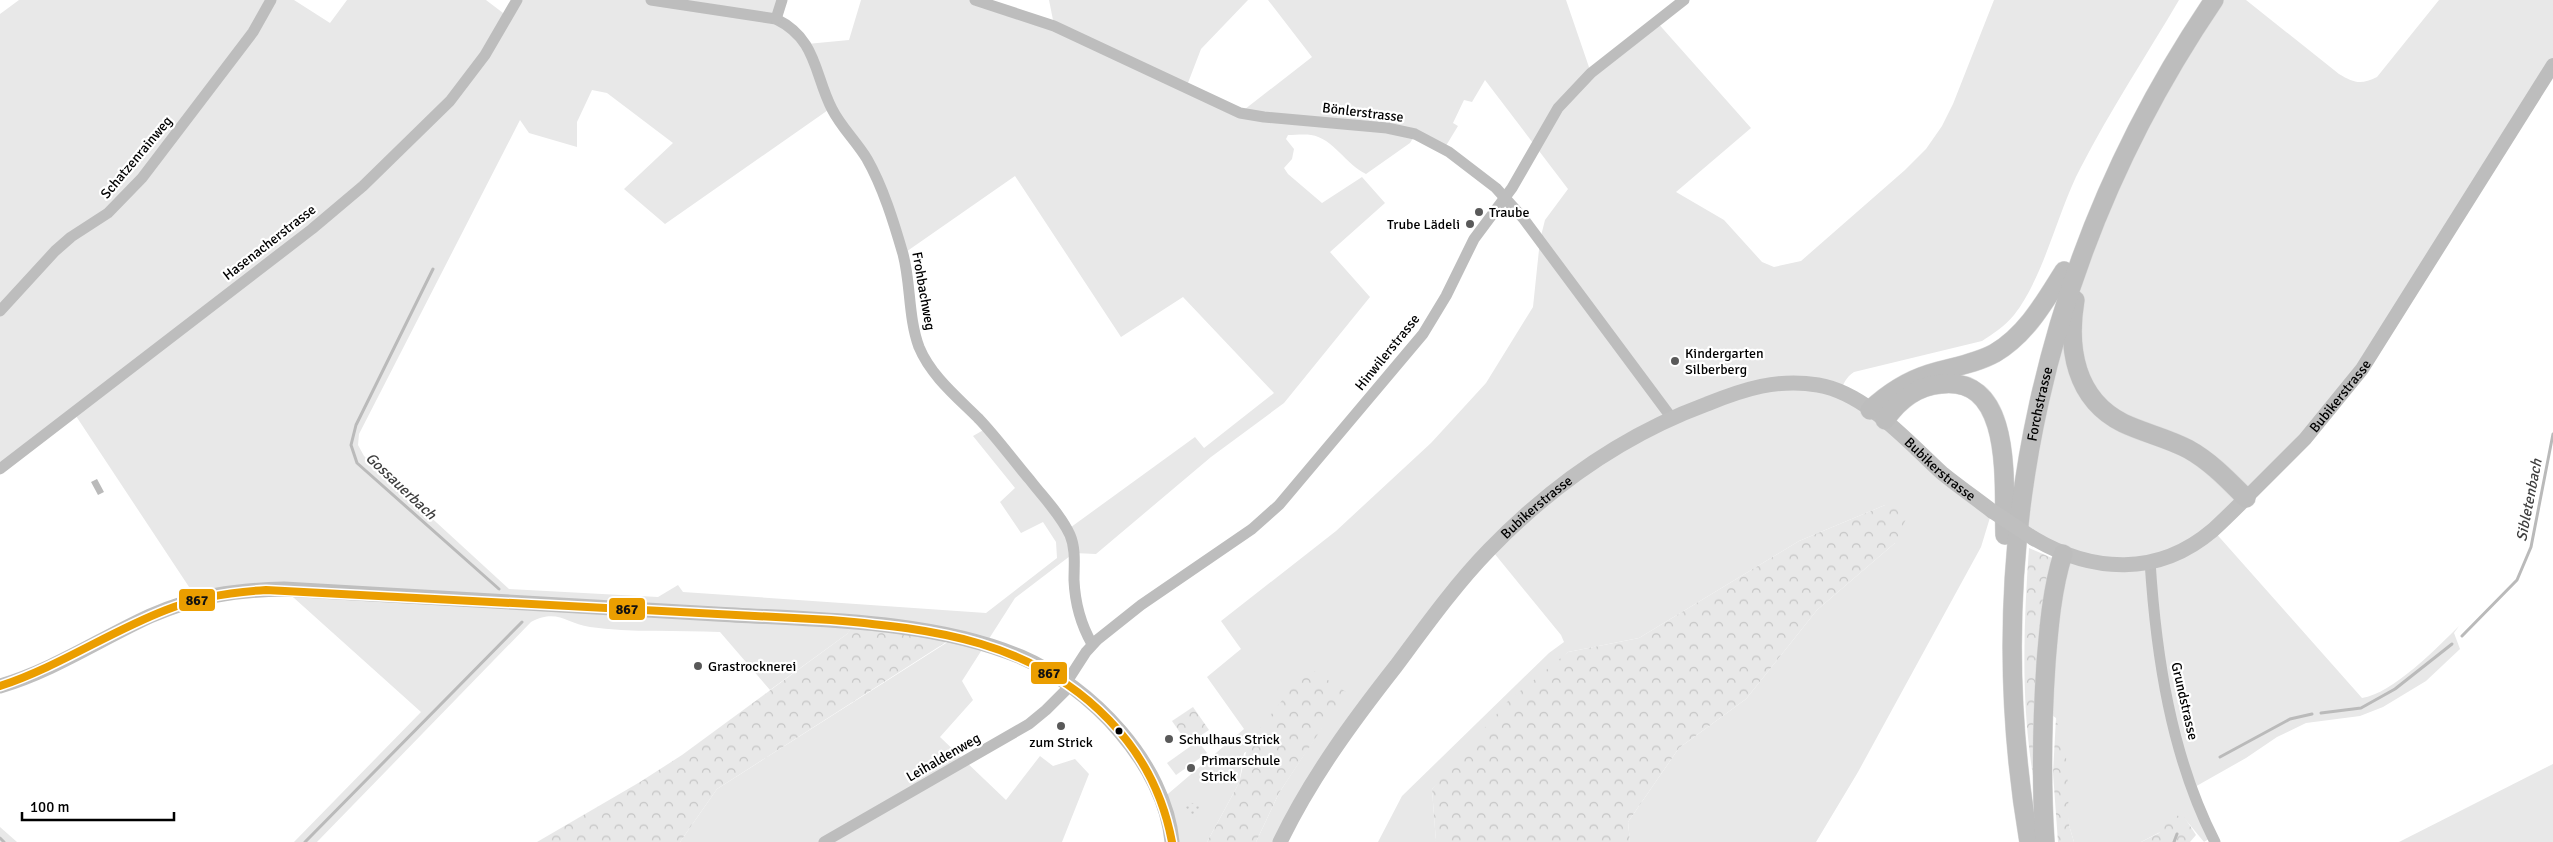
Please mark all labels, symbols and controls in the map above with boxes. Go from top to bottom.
street label: Bönlerstrasse [1321,99,1405,126]
street label: Schatzenrainweg [97,113,176,202]
street label: Hasenacherstrasse [219,201,319,284]
place label: Traube [1489,204,1529,221]
marker: Traube [1473,206,1485,218]
place label: Trube Lädeli [1387,216,1460,233]
marker: Trube Lädeli [1464,218,1476,230]
street label: Frohbachweg [908,250,939,332]
street label: Hinwilerstrasse [1351,311,1423,394]
place label: Kindergarten Silberberg [1685,345,1764,378]
marker: Kindergarten Silberberg [1669,355,1681,367]
street label: Bubikerstrasse [2306,357,2375,436]
street label: Forchstrasse [2023,365,2056,443]
street label: Bubikerstrasse [1901,434,1979,505]
water label: Gossauerbach [362,449,441,524]
water label: Sibletenbach [2512,456,2546,543]
street label: Bubikerstrasse [1497,472,1576,543]
line badge: 867 [178,588,216,612]
text: 867 [186,592,209,609]
line badge: 867 [608,597,646,621]
text: 867 [616,601,639,618]
place label: Grastrocknerei [708,658,796,675]
marker: Grastrocknerei [692,660,704,672]
line badge: 867 [1030,661,1068,685]
street label: Grundstrasse [2167,661,2202,742]
text: 867 [1038,665,1061,682]
marker: zum Strick [1055,720,1067,732]
unlabelled marker [1114,726,1124,736]
street label: Leihaldenweg [903,729,983,785]
place label: Schulhaus Strick [1179,731,1280,748]
marker: Schulhaus Strick [1163,733,1175,745]
place label: zum Strick [1029,734,1093,751]
place label: Primarschule Strick [1201,752,1280,785]
marker: Primarschule Strick [1185,762,1197,774]
scale bar [22,790,175,822]
text: 100 m [30,798,70,816]

